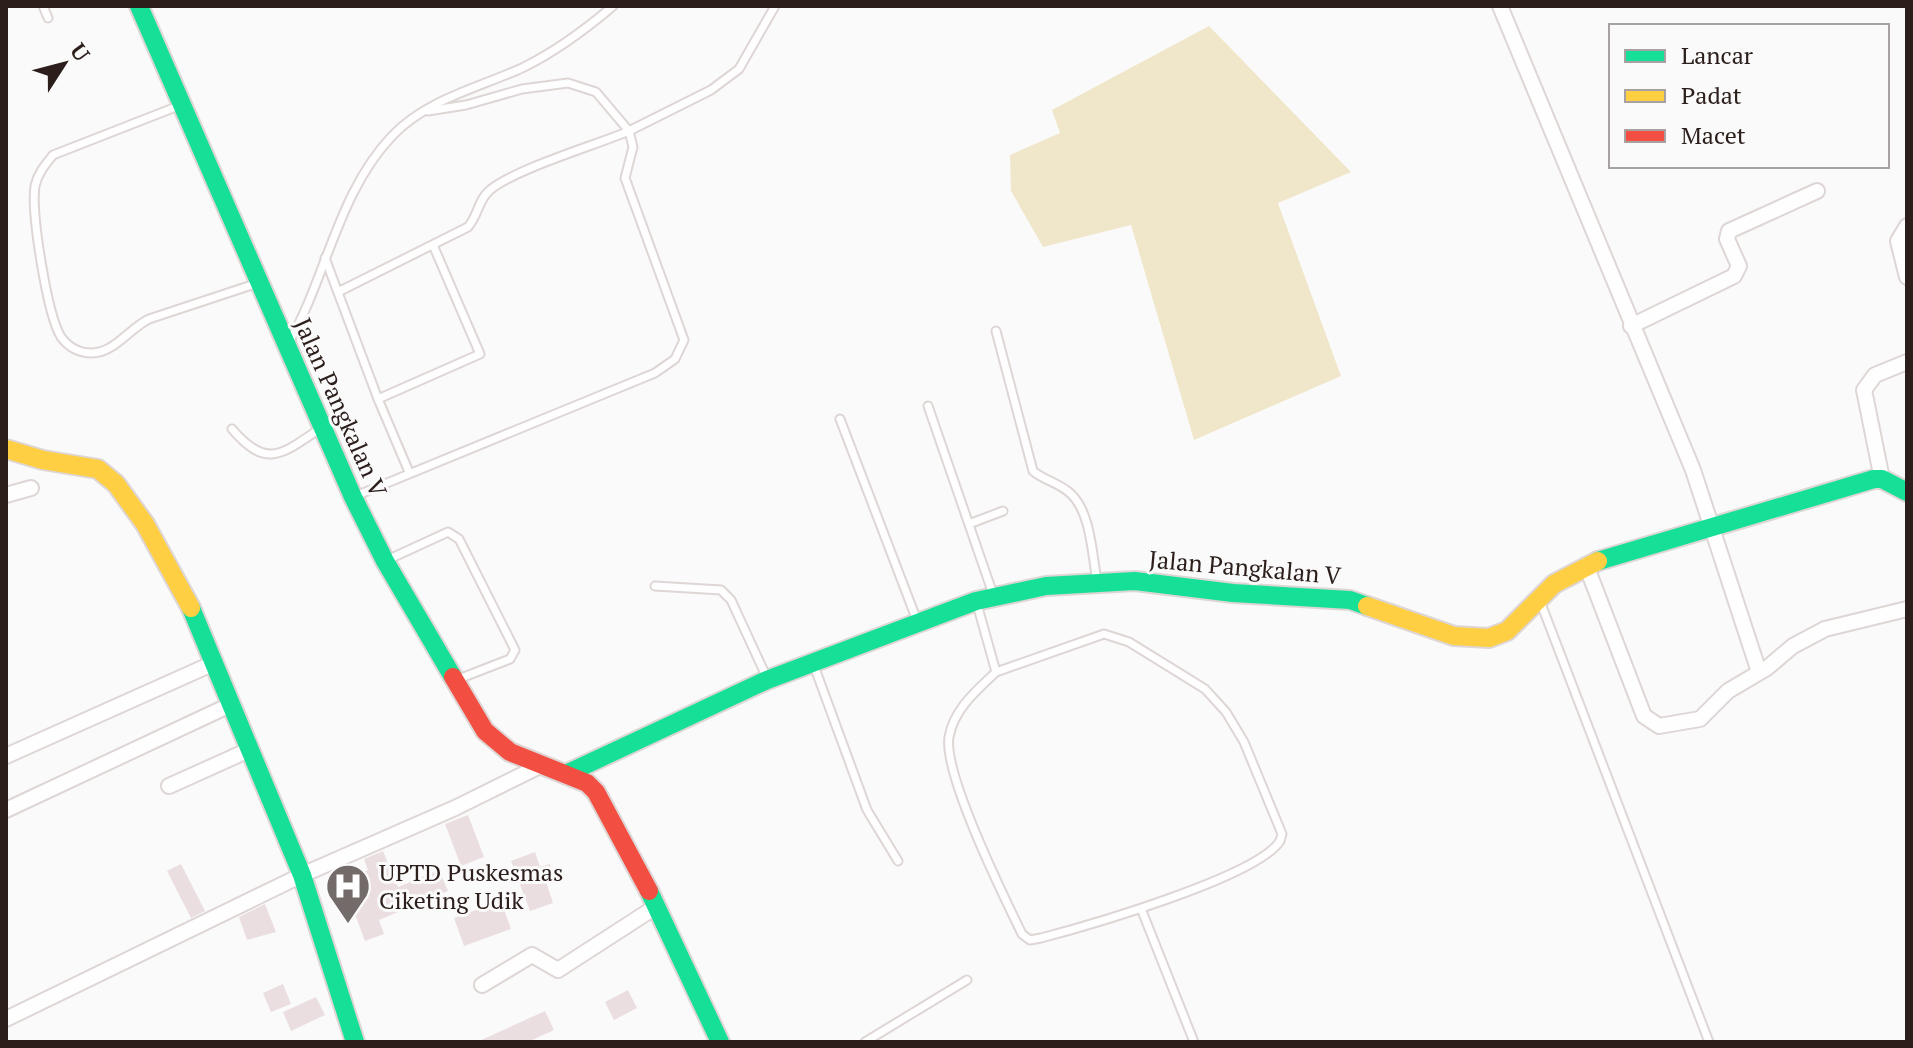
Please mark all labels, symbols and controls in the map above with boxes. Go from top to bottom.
north arrow [24,24,104,104]
legend [1609,24,1889,168]
text: U [64,37,97,67]
text: Lancar [1681,39,1754,71]
text: Padat [1681,79,1742,111]
text: Macet [1681,119,1746,151]
street label: Jalan Pangkalan V [287,312,395,502]
street label: Jalan Pangkalan V [1148,543,1343,591]
place label: UPTD Puskesmas Ciketing Udik [379,856,563,916]
hospital icon: UPTD Puskesmas Ciketing Udik [324,862,372,925]

